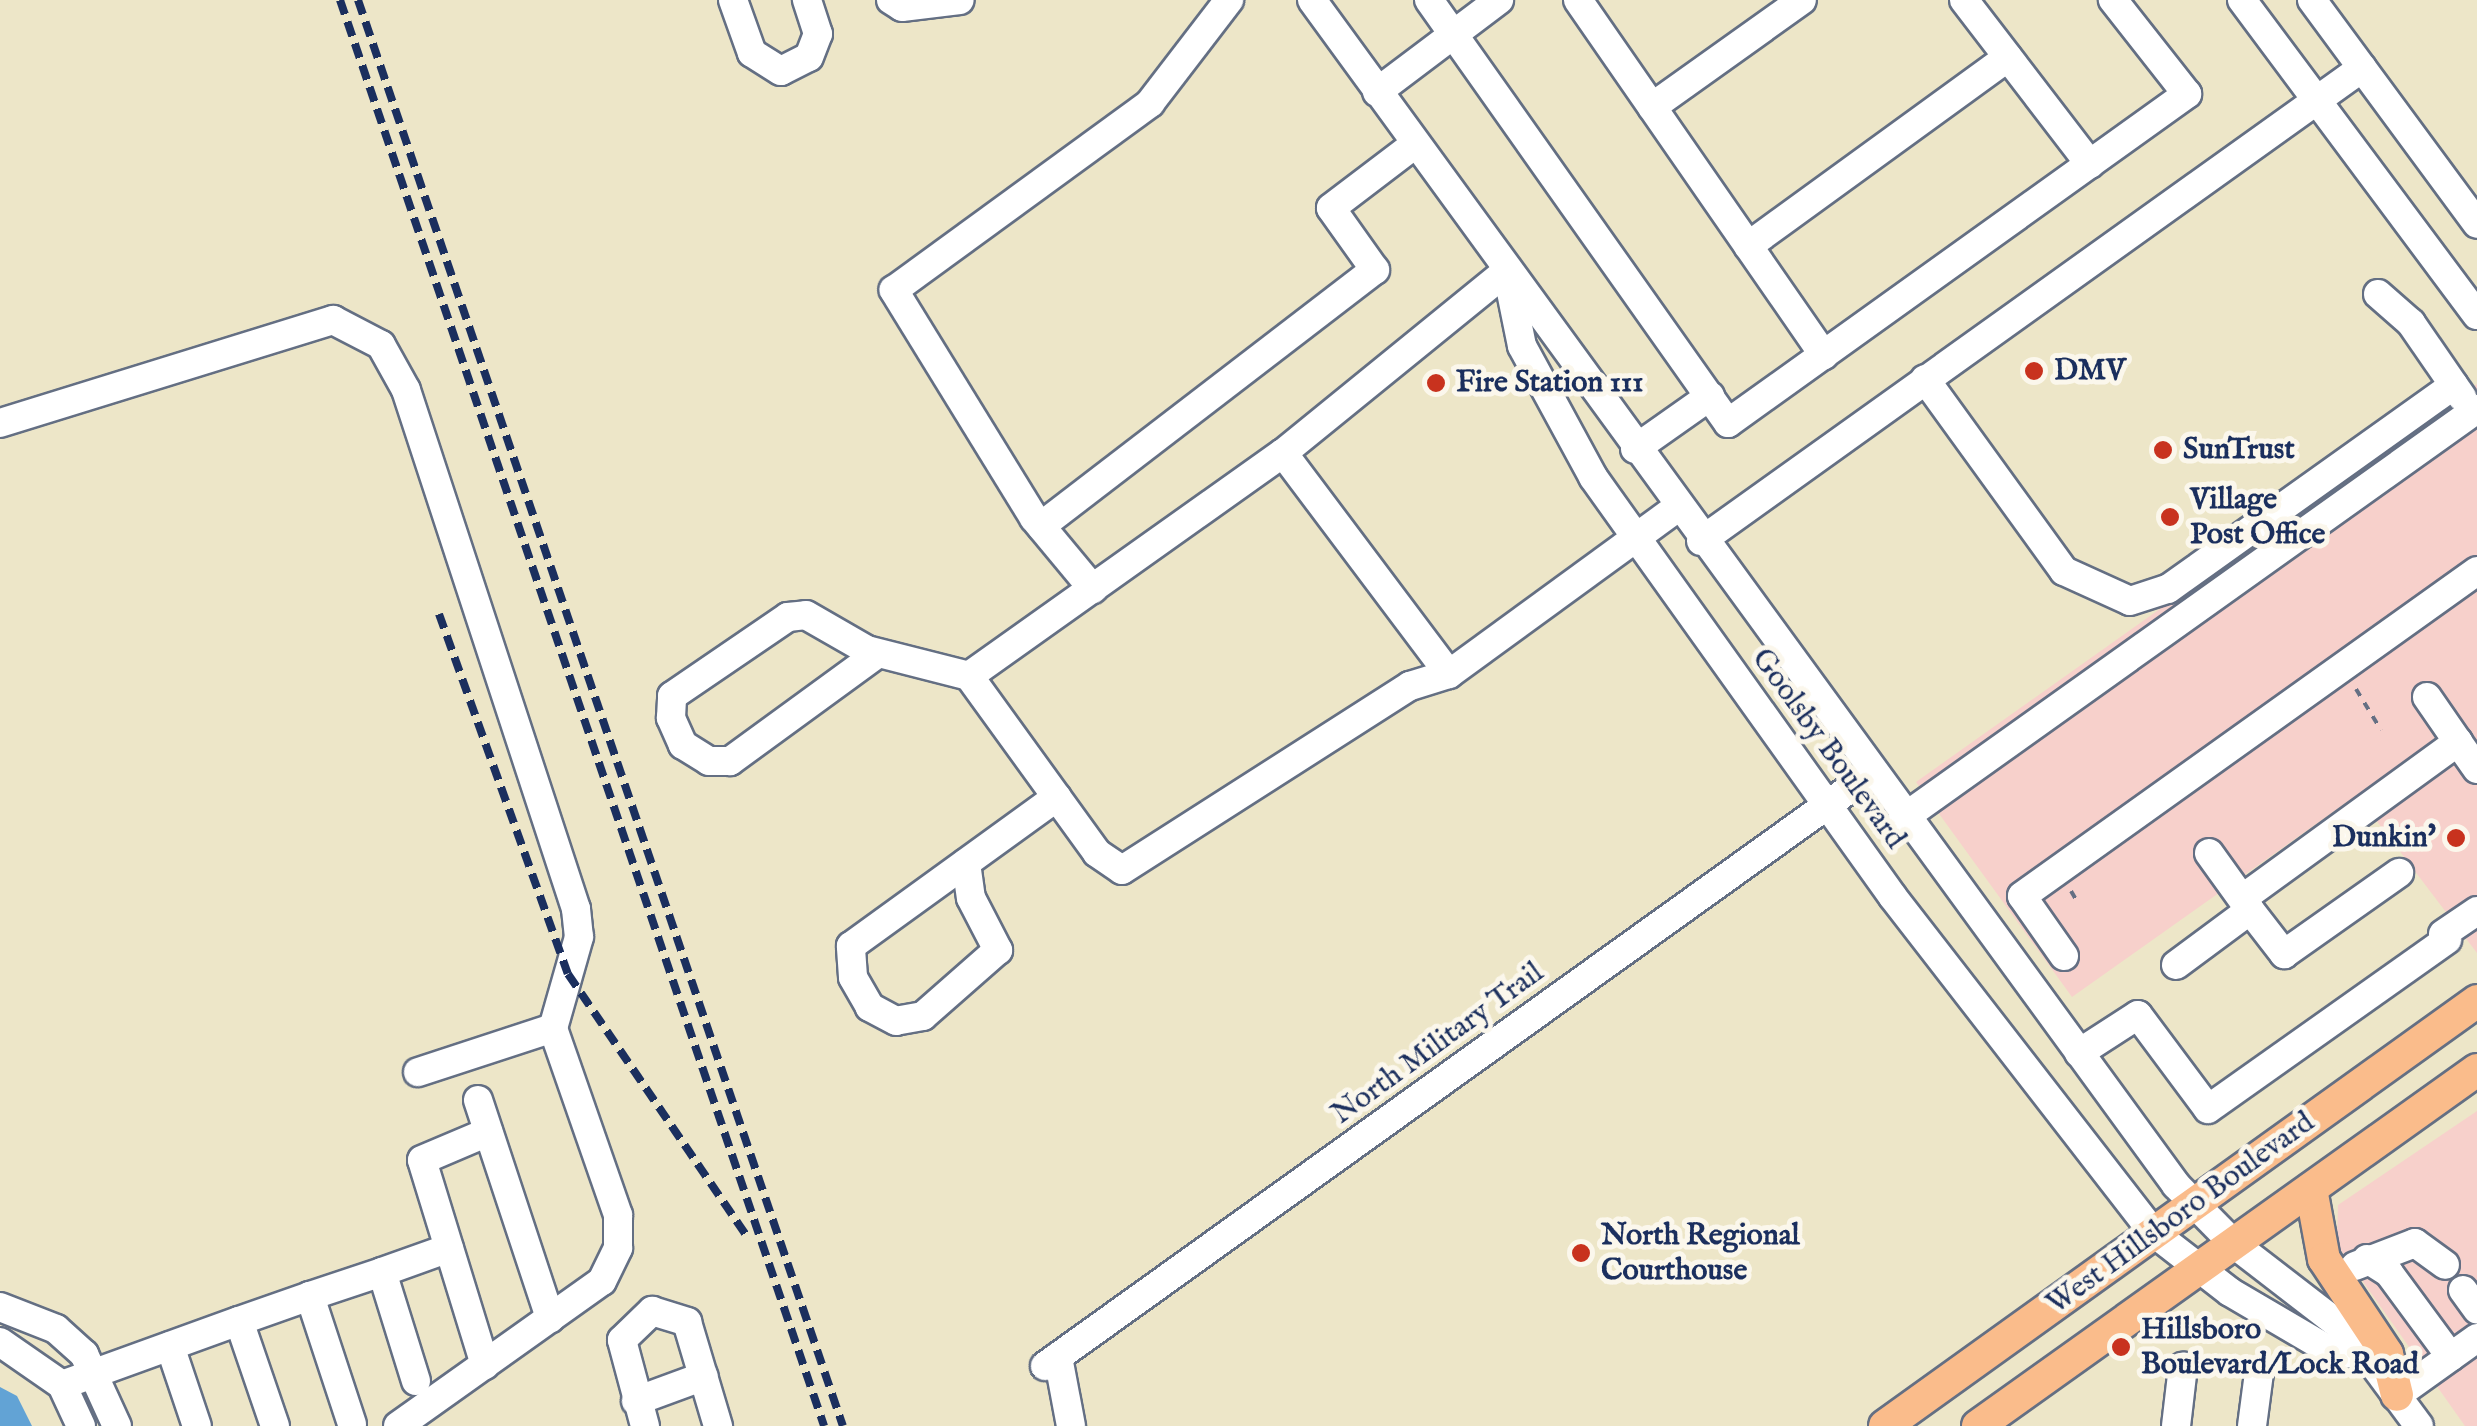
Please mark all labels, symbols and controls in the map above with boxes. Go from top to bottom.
place label: DMV [2054,353,2126,389]
marker: DMV [2023,360,2045,382]
place label: Fire Station 111 [1456,365,1643,401]
marker: Fire Station 111 [1425,372,1447,394]
place label: SunTrust [2183,432,2295,468]
marker: SunTrust [2152,439,2174,461]
place label: Village Post Office [2190,482,2325,552]
marker: Village Post Office [2159,506,2181,528]
street label: Goolsby Boulevard [1743,642,1913,856]
place label: Dunkin' [2332,820,2436,856]
marker: Dunkin' [2445,827,2467,849]
street label: North Military Trail [1325,955,1551,1133]
street label: West Hillsboro Boulevard [2040,1105,2322,1323]
place label: North Regional Courthouse [1601,1218,1800,1288]
marker: North Regional Courthouse [1570,1242,1592,1264]
place label: Hillsboro Boulevard/Lock Road [2141,1312,2419,1382]
marker: Hillsboro Boulevard/Lock Road [2110,1336,2132,1358]

